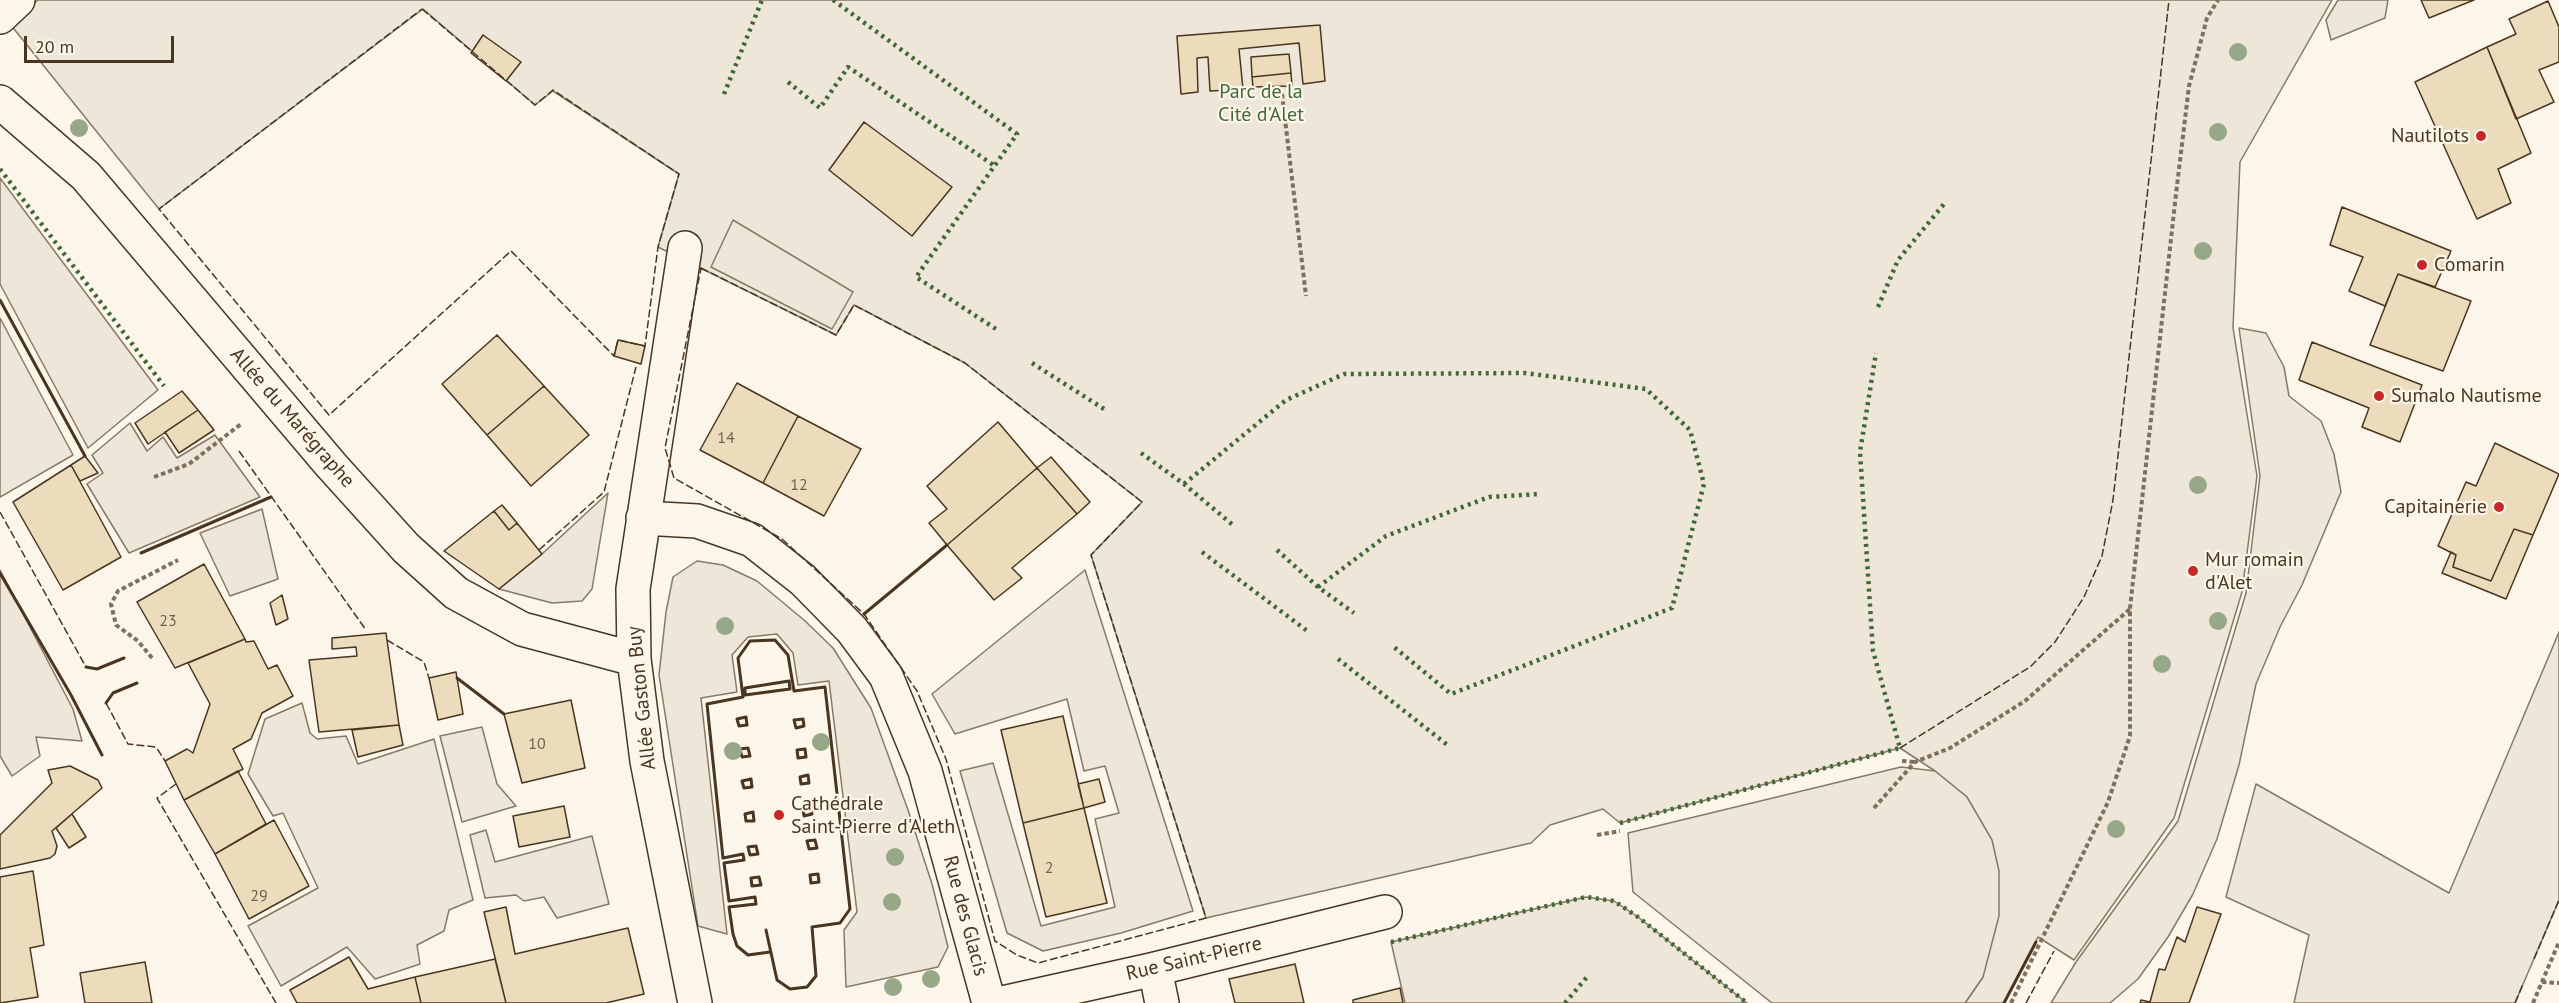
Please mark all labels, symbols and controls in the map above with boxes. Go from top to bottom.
scale bar [27,24,177,62]
text: 20 m [35,35,74,58]
park label: Parc de la Cité d'Alet [1218,80,1304,127]
place label: Nautilots [2391,124,2469,148]
marker: Nautilots [2474,129,2488,143]
place label: Comarin [2434,253,2505,277]
marker: Comarin [2415,258,2429,272]
street label: Allée du Marégraphe [225,343,359,493]
place label: Sumalo Nautisme [2391,384,2542,408]
marker: Sumalo Nautisme [2372,389,2386,403]
house number: 14 [717,428,735,448]
house number: 12 [790,475,808,495]
place label: Capitainerie [2384,495,2487,519]
marker: Capitainerie [2492,500,2506,514]
place label: Mur romain d'Alet [2205,548,2304,595]
marker: Mur romain d'Alet [2186,564,2200,578]
house number: 23 [159,611,177,631]
street label: Allée Gaston Buy [623,625,661,771]
house number: 10 [528,734,546,754]
place label: Cathédrale Saint-Pierre d'Aleth [791,792,955,839]
marker: Cathédrale Saint-Pierre d'Aleth [772,808,786,822]
street label: Rue des Glacis [937,853,993,979]
house number: 2 [1045,858,1053,878]
house number: 29 [250,886,268,906]
street label: Rue Saint-Pierre [1124,932,1264,986]

